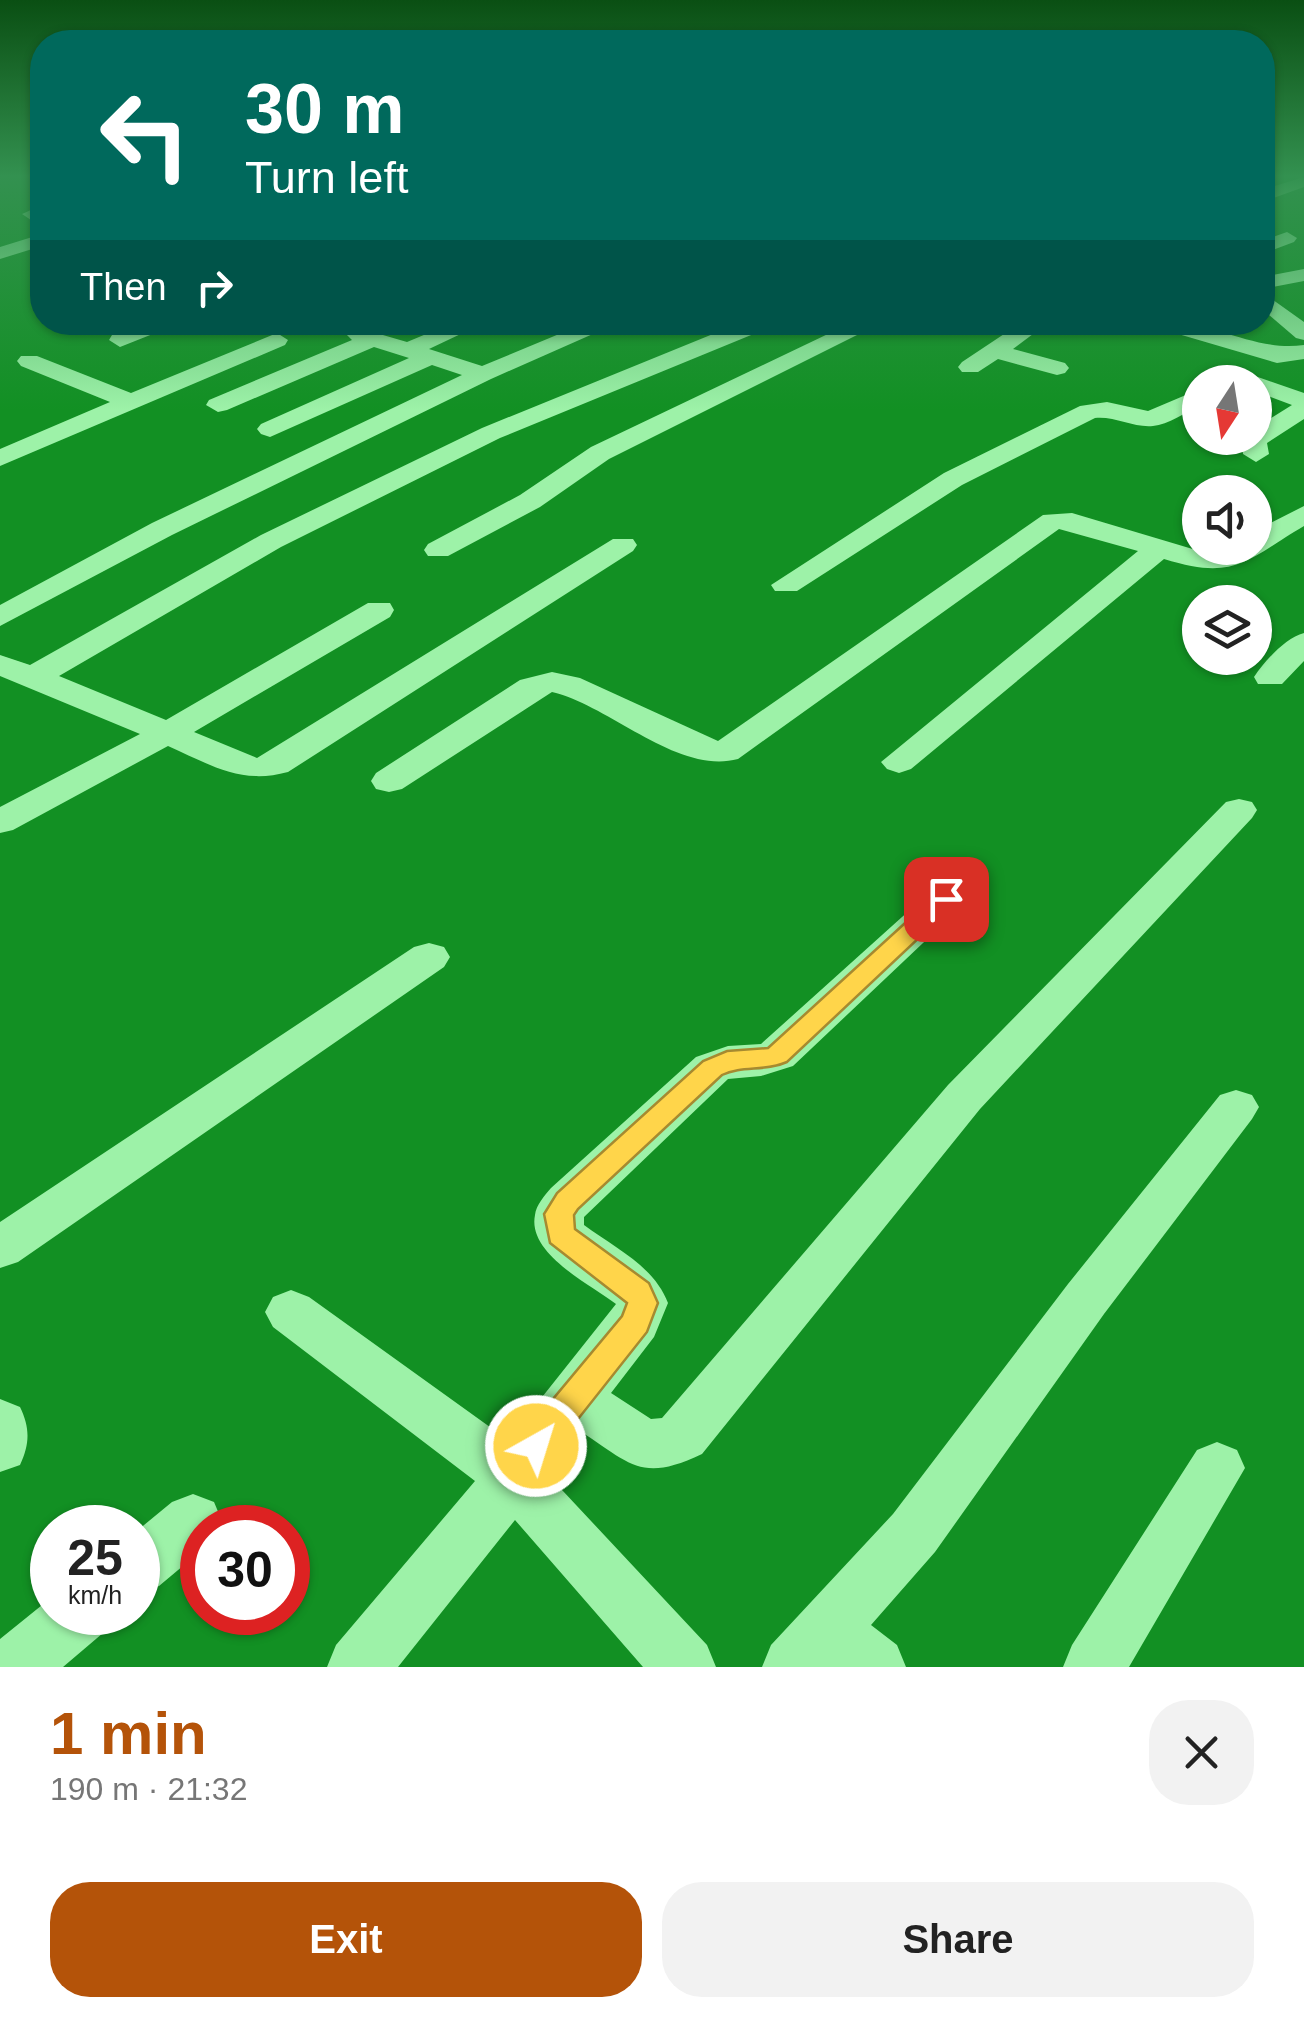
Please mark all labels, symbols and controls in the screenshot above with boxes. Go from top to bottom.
icon: left [80,70,210,200]
text: 30 m [245,70,405,148]
text: Turn left [245,152,408,203]
icon: right [187,260,242,315]
text: Then [80,266,167,308]
north arrow [1182,365,1272,455]
map controls [1182,365,1272,675]
button: sound [1182,475,1272,565]
button: layers [1182,585,1272,675]
pin [904,857,989,942]
icon: arrive [919,872,974,927]
position arrow [484,1394,588,1498]
speed limit sign: 30 [180,1505,310,1635]
text: 25 [67,1530,123,1586]
text: km/h [68,1581,122,1609]
text: 1 min [50,1700,207,1767]
button: close [1149,1700,1254,1805]
text: 190 m · 21:32 [50,1771,247,1807]
button: Exit [50,1882,642,1997]
button: Share [662,1882,1254,1997]

